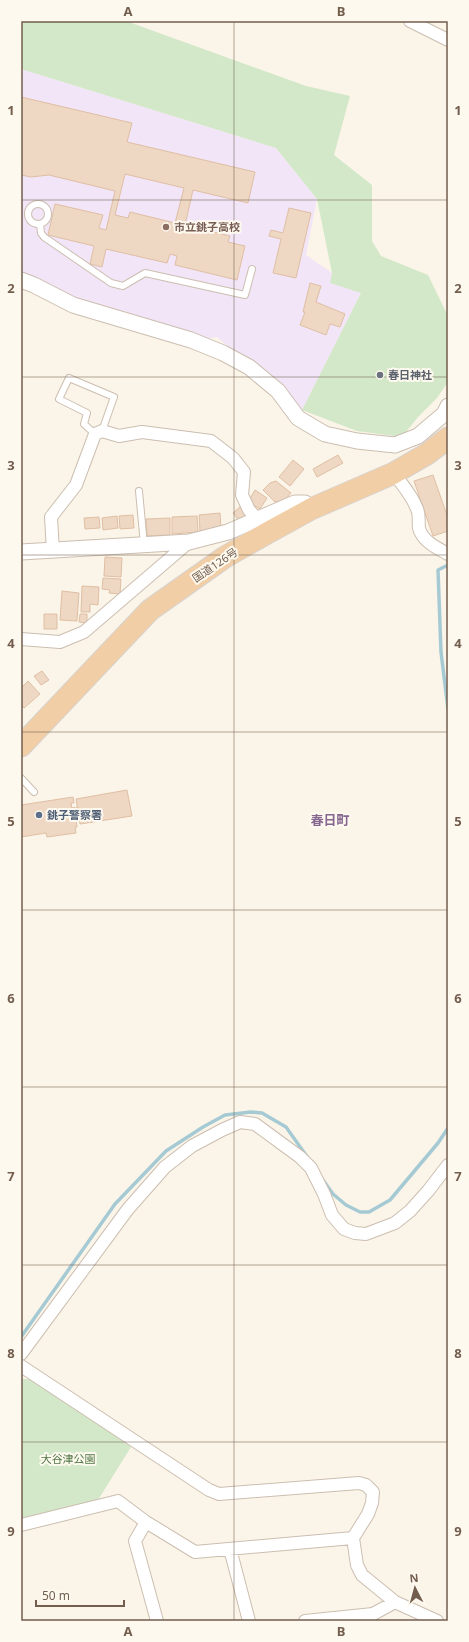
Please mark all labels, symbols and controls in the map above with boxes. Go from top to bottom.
text: A [124,2,133,20]
text: B [337,2,345,20]
text: 1 [7,101,15,119]
text: 1 [454,101,462,119]
place label: 市立銚子高校 [174,219,240,234]
marker: 市立銚子高校 [161,222,171,232]
text: 2 [7,279,15,297]
text: 2 [454,279,462,297]
place label: 春日神社 [388,367,432,382]
marker: 春日神社 [375,370,385,380]
text: 3 [7,456,15,474]
text: 3 [454,456,462,474]
street label: 国道126号 [189,544,240,585]
text: 4 [7,634,15,652]
text: 4 [454,634,462,652]
place label: 銚子警察署 [47,807,102,822]
marker: 銚子警察署 [34,810,44,820]
district label: 春日町 [310,811,350,829]
text: 5 [7,812,15,830]
text: 5 [454,812,462,830]
text: 6 [7,989,15,1007]
text: 6 [454,989,462,1007]
text: 7 [7,1167,15,1185]
text: 7 [454,1167,462,1185]
text: 8 [7,1344,15,1362]
text: 8 [454,1344,462,1362]
park label: 大谷津公園 [41,1451,96,1466]
text: 9 [7,1522,15,1540]
text: 9 [454,1522,462,1540]
north arrow [395,1568,435,1608]
text: N [409,1570,419,1585]
scale bar [36,1582,124,1608]
text: 50 m [42,1587,70,1604]
text: A [124,1622,133,1640]
text: B [337,1622,345,1640]

